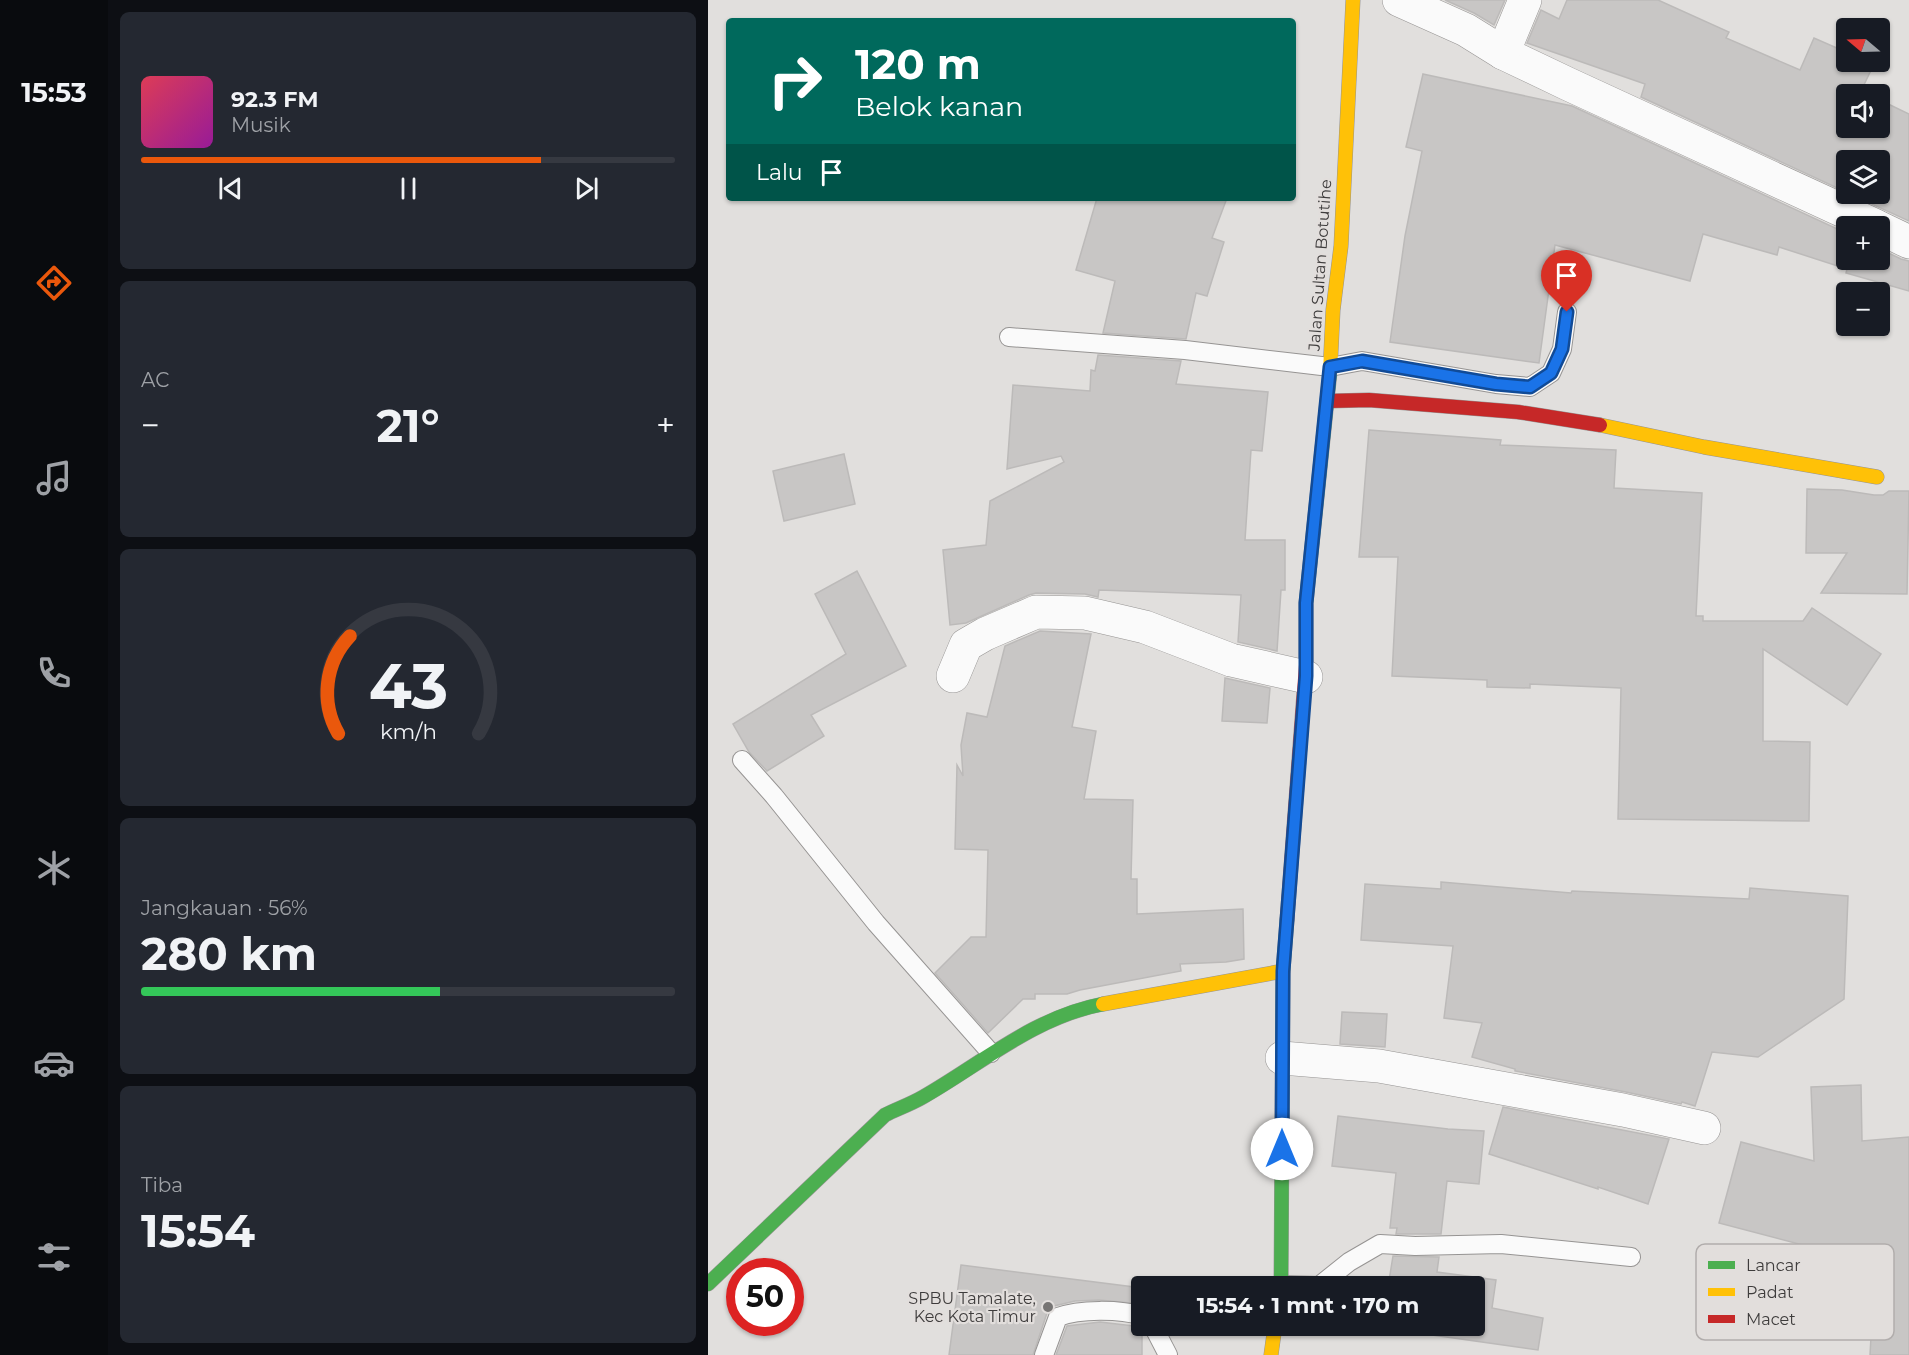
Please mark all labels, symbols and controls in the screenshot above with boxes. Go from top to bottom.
north arrow [1836,18,1890,72]
map controls [1836,18,1890,336]
text: 120 m [855,38,981,90]
icon: right [756,42,834,120]
text: 15:53 [21,76,87,109]
button: sound [1836,84,1890,138]
text: 92.3 FM [231,86,318,113]
text: Belok kanan [855,90,1023,123]
text: Musik [231,113,291,137]
button: layers [1836,150,1890,204]
icon: arrive [815,156,848,189]
text: Lalu [756,159,803,186]
icon: previous [214,172,247,205]
icon: pause [392,172,425,205]
icon: next [570,172,603,205]
street label: Jalan Sultan Botutihe [1304,178,1335,353]
button: + [1836,216,1890,270]
pin [1541,250,1592,312]
icon: arrive [1550,259,1583,292]
icon: directions [33,262,75,304]
button: − [1836,282,1890,336]
text: AC [141,368,169,392]
text: 21° [376,398,440,453]
text: − [141,405,160,445]
text: + [656,405,675,445]
icon: music [33,457,75,499]
text: 43 [368,649,448,725]
icon: phone [33,652,75,694]
text: km/h [379,719,437,745]
icon: climate [33,847,75,889]
text: Jangkauan · 56% [141,896,308,920]
text: 280 km [141,926,317,981]
icon: car [33,1042,75,1084]
position arrow [1250,1117,1314,1181]
text: Tiba [141,1173,183,1197]
text: 15:54 [141,1203,255,1258]
icon: filters [33,1236,75,1278]
legend [1696,1244,1894,1340]
text: Lancar [1746,1256,1801,1275]
speed limit sign: 50 [726,1258,804,1336]
text: Padat [1746,1283,1794,1302]
place label: SPBU Tamalate, Kec Kota Timur [908,1289,1036,1326]
text: 15:54 · 1 mnt · 170 m [1197,1292,1419,1319]
marker: SPBU Tamalate, Kec Kota Timur [1041,1300,1055,1314]
text: Macet [1746,1310,1796,1329]

